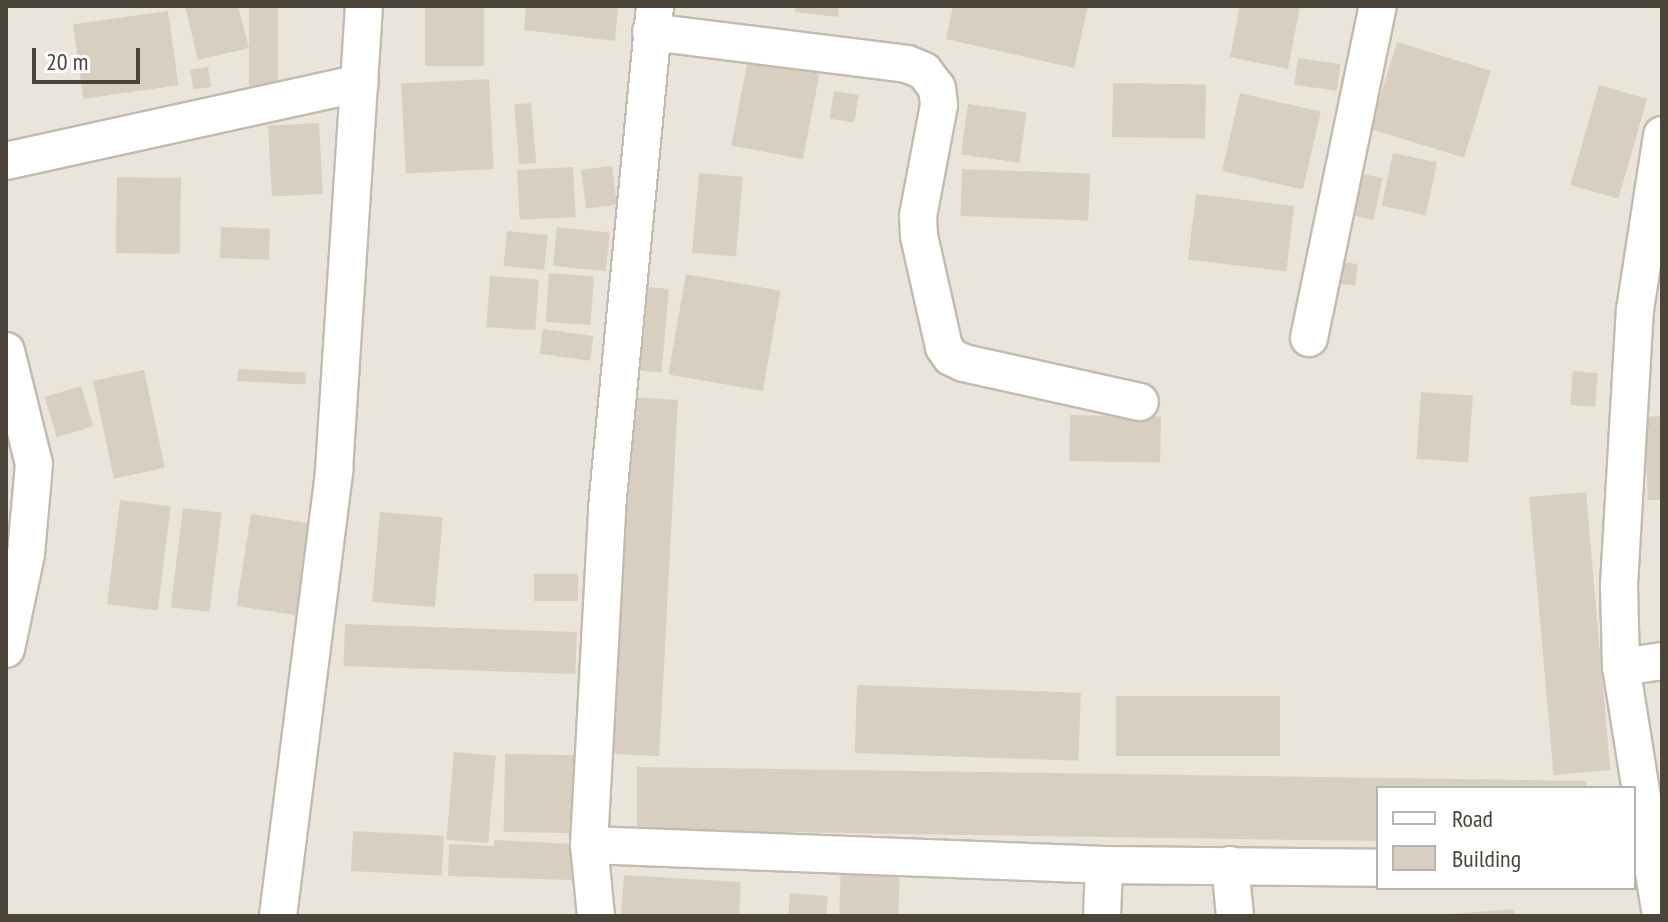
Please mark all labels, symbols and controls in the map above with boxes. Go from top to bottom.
scale bar [36,32,144,82]
text: 20 m [46,46,88,77]
legend [1376,786,1636,890]
text: Road [1452,803,1493,834]
text: Building [1452,843,1521,874]

